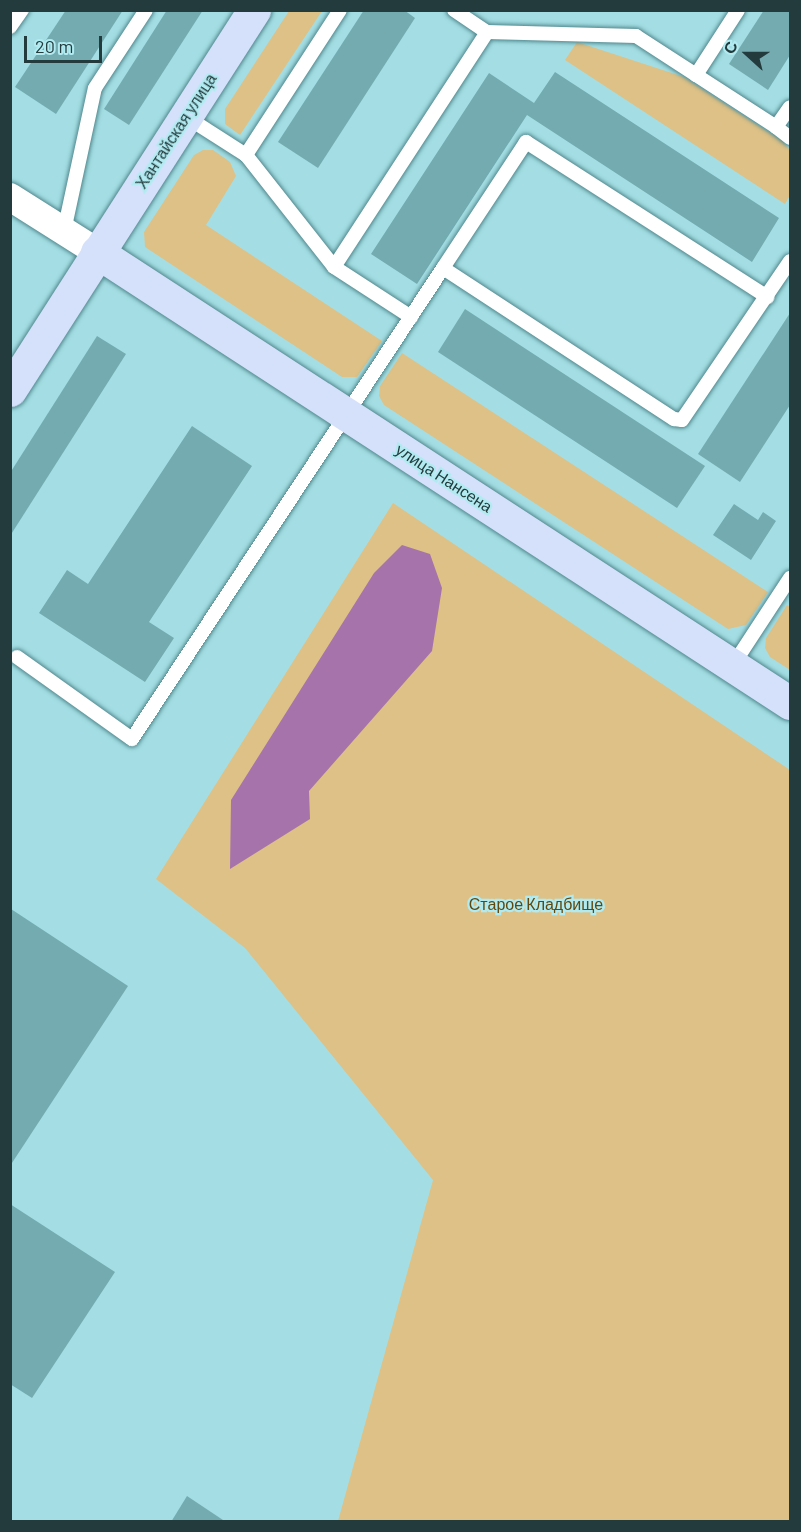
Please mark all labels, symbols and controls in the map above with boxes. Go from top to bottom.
scale bar [27,24,105,62]
north arrow [717,24,777,84]
text: 20 m [35,35,73,57]
text: С [719,39,741,56]
street label: Хантайская улица [132,70,220,192]
street label: улица Нансена [392,440,496,516]
park label: Старое Кладбище [469,894,603,914]

